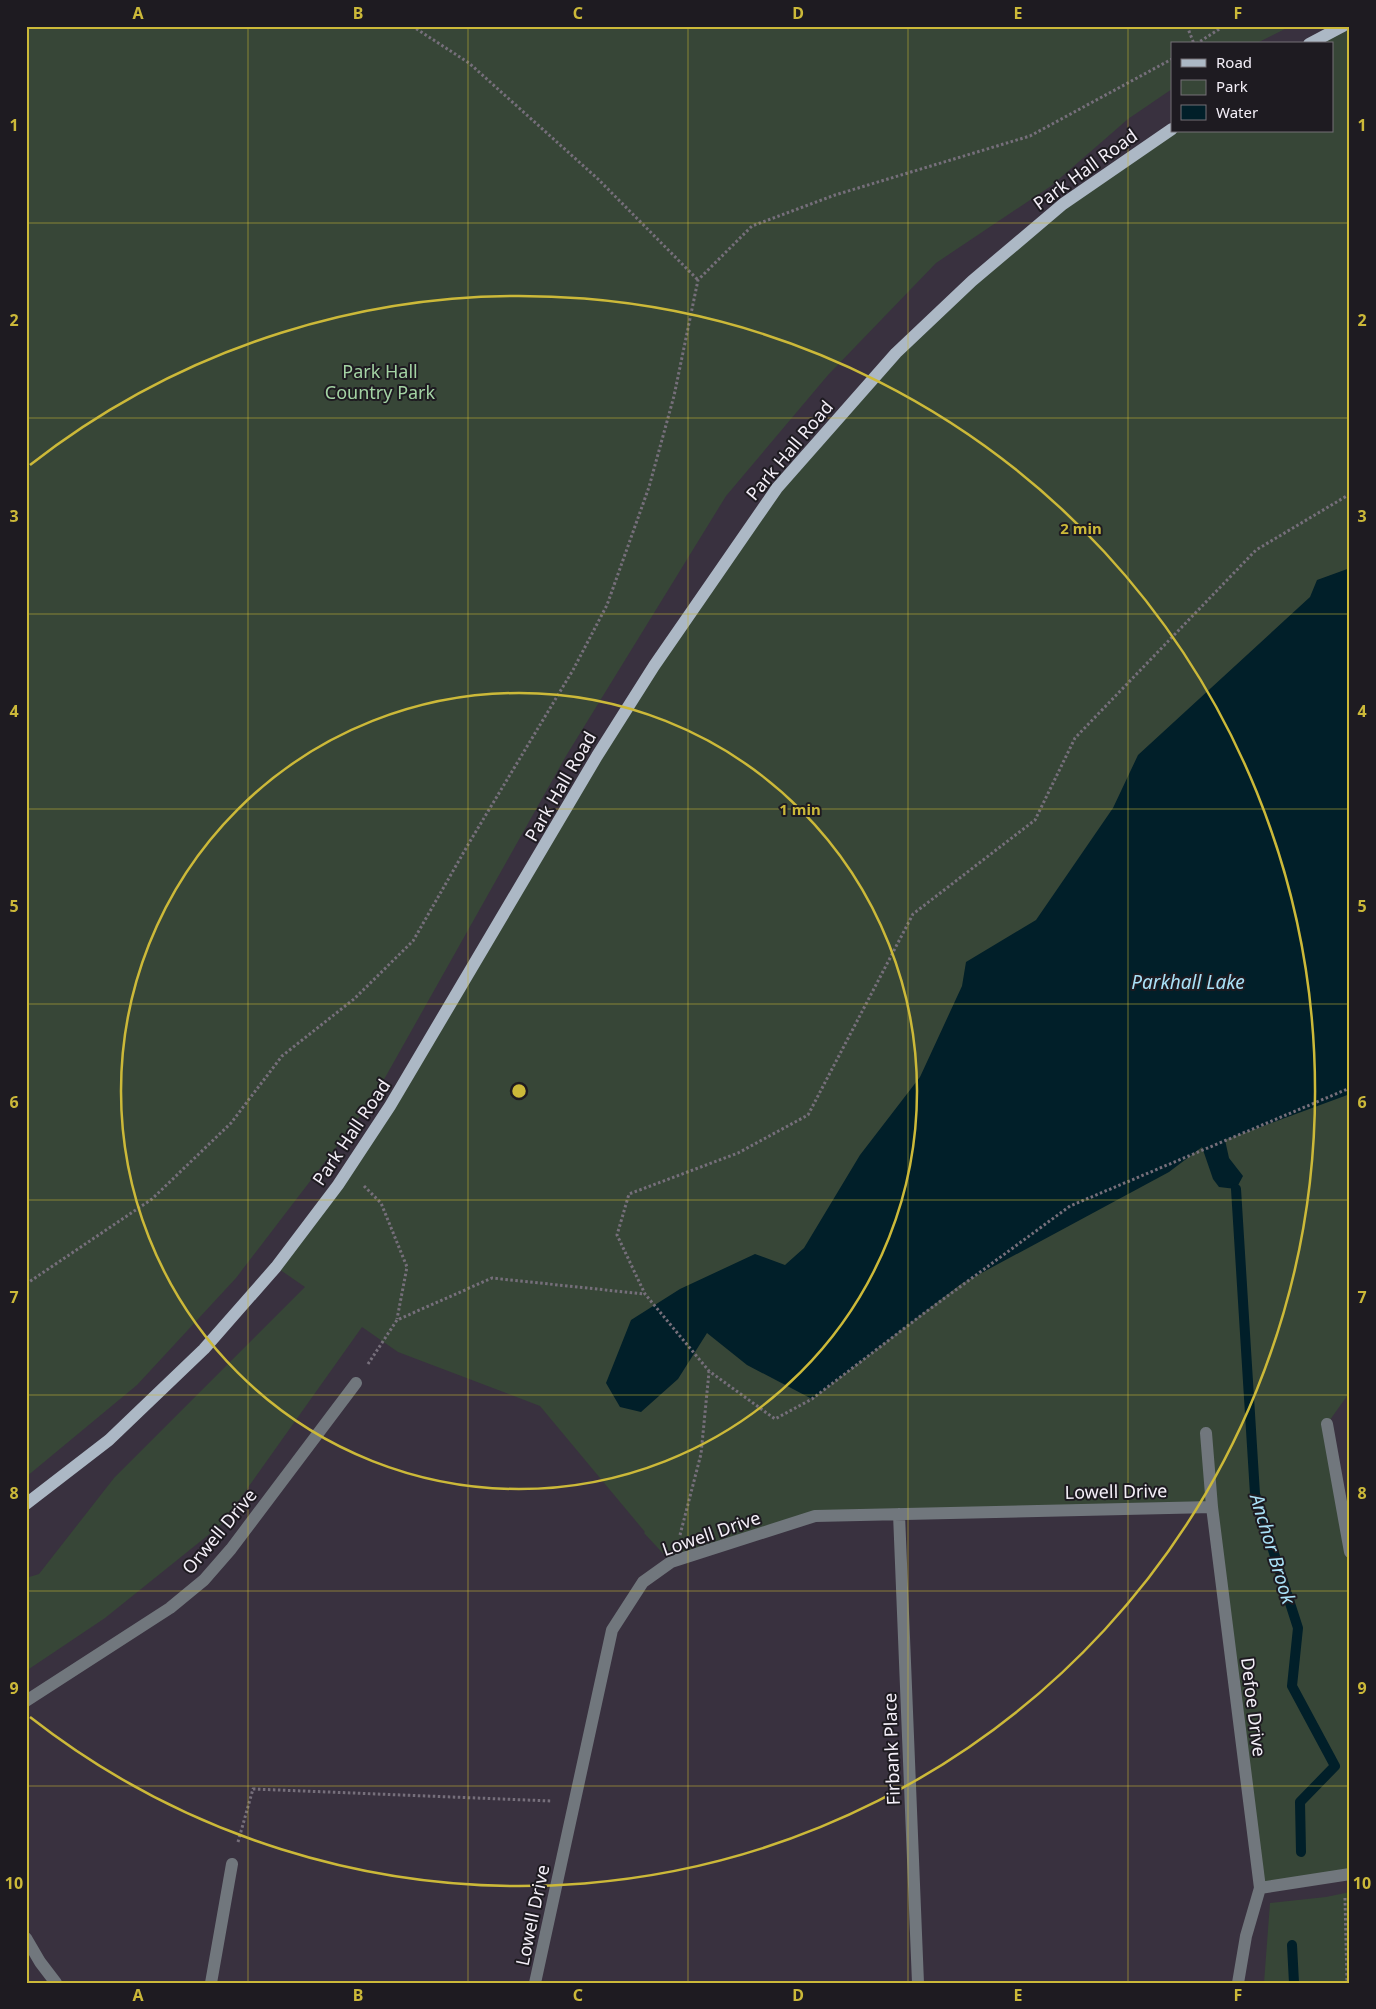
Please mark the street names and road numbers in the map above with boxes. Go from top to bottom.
street label: Park Hall Road [1028,123,1142,215]
street label: Park Hall Road [740,395,838,505]
street label: Park Hall Road [519,727,601,845]
street label: Park Hall Road [307,1074,395,1190]
street label: Lowell Drive [1064,1478,1168,1504]
street label: Orwell Drive [176,1483,262,1579]
street label: Lowell Drive [659,1505,763,1561]
street label: Defoe Drive [1236,1656,1272,1758]
street label: Firbank Place [877,1692,905,1806]
street label: Lowell Drive [510,1862,554,1968]

